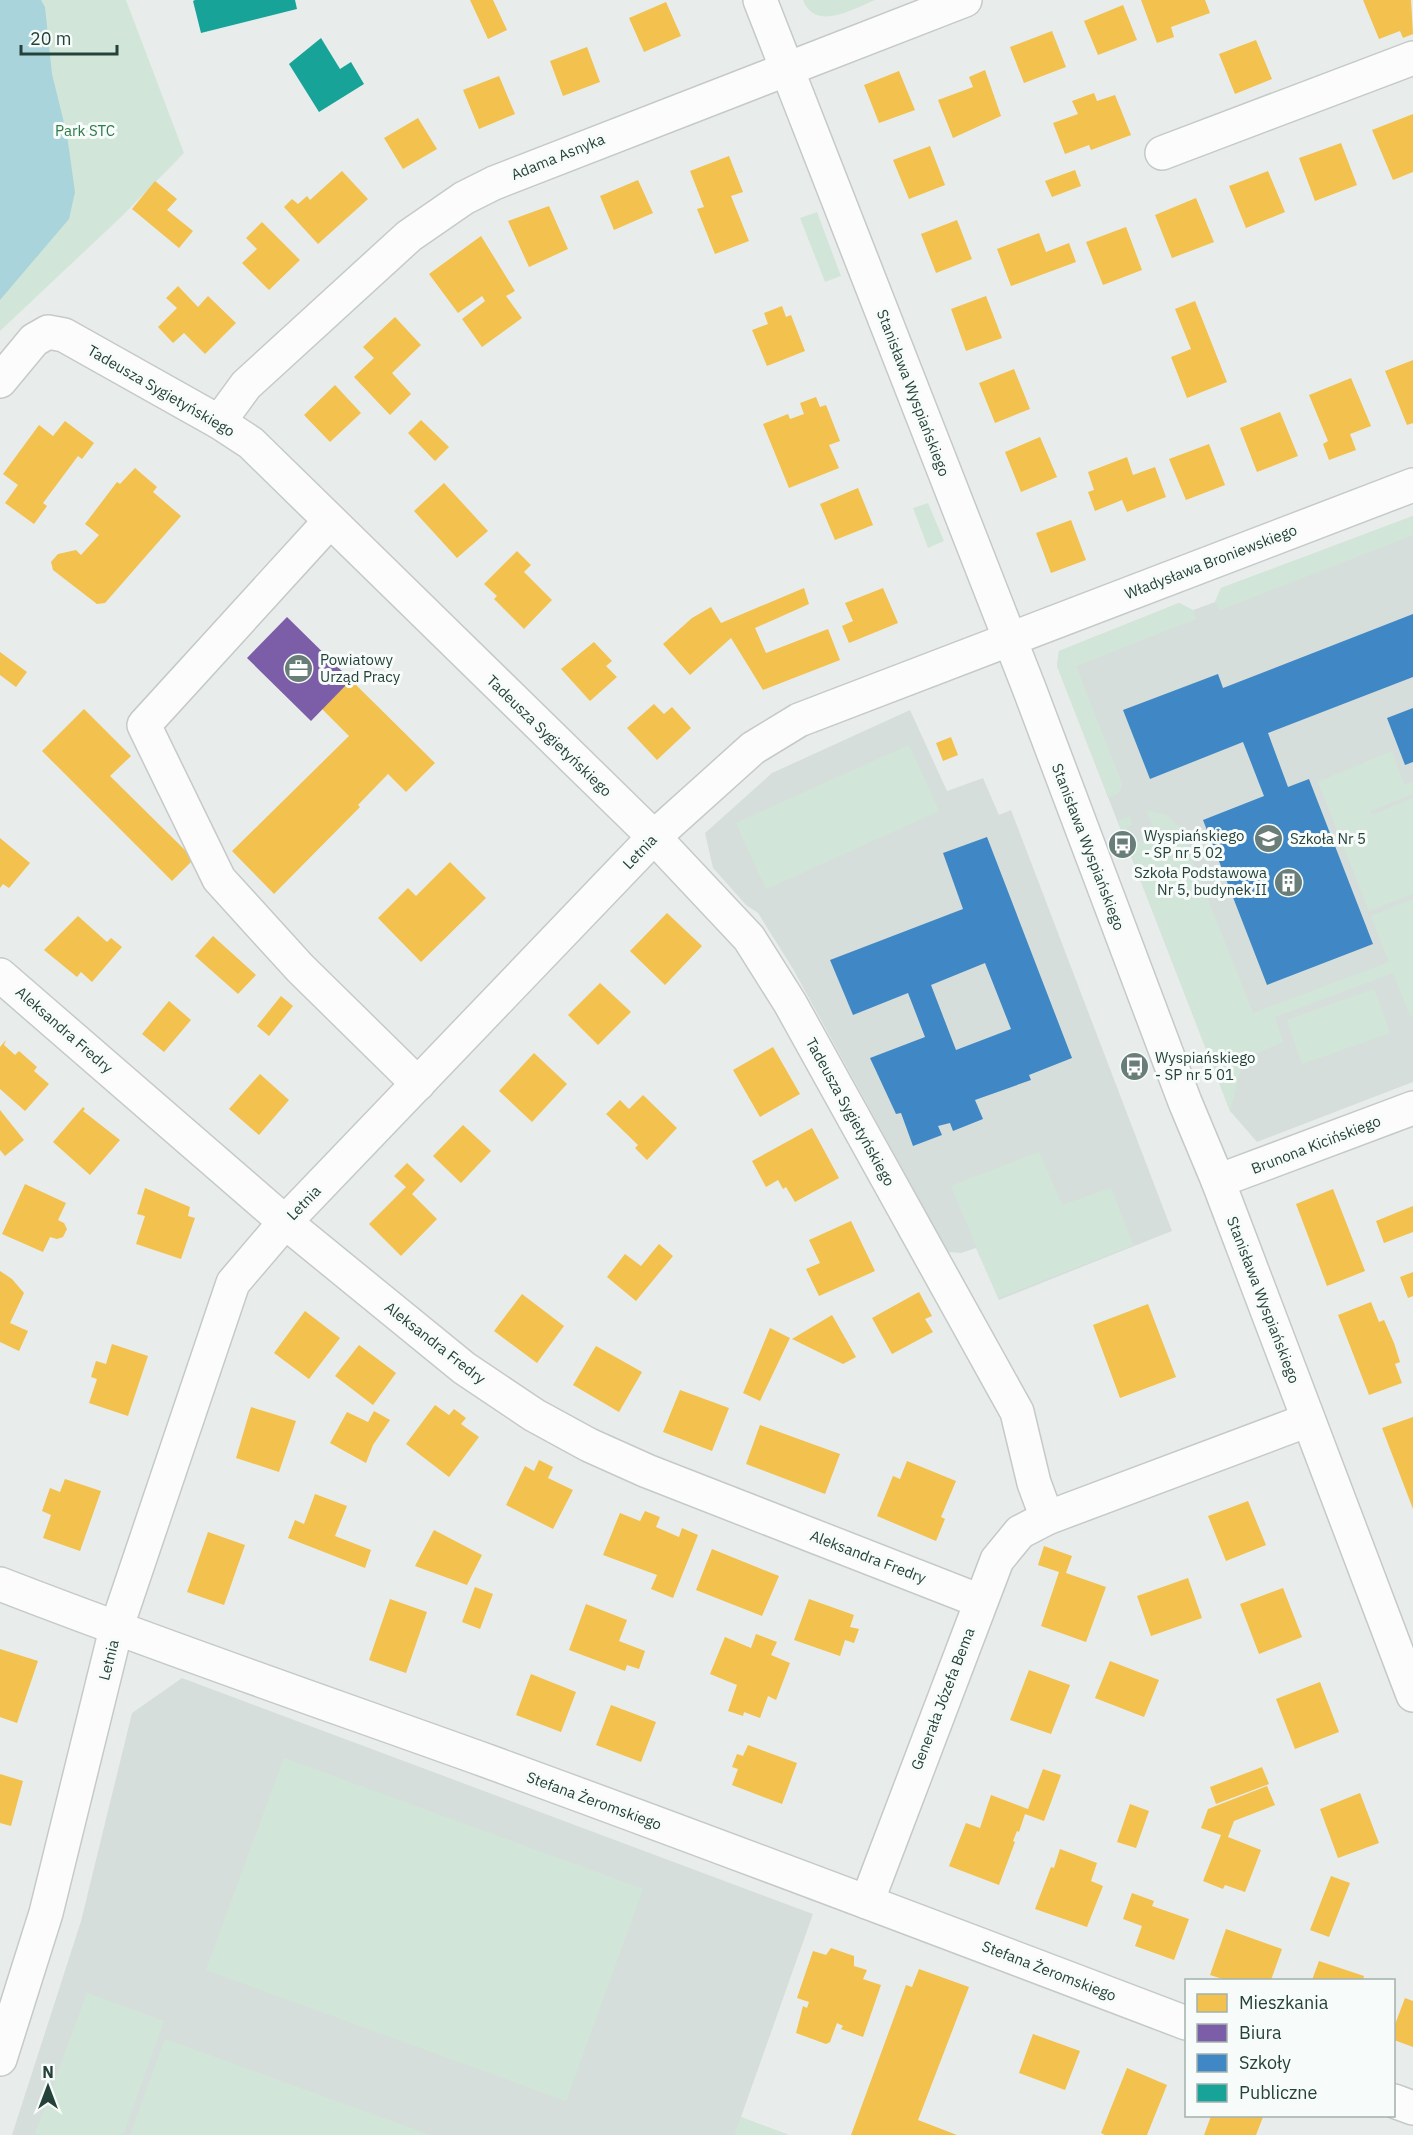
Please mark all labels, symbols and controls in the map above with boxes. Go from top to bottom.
scale bar [21,18,117,56]
text: 20 m [30,27,72,50]
park label: Park STC [55,121,115,140]
street label: Adama Asnyka [508,129,608,184]
street label: Stanisława Wyspiańskiego [873,307,954,479]
street label: Tadeusza Sygietyńskiego [84,341,238,441]
street label: Władysława Broniewskiego [1122,520,1300,603]
place label: Powiatowy Urząd Pracy [320,650,401,686]
office icon: Powiatowy Urząd Pracy [283,653,315,685]
street label: Tadeusza Sygietyńskiego [483,671,616,800]
street label: Stanisława Wyspiańskiego [1048,761,1129,933]
school or university icon: Szkoła Nr 5 [1253,823,1285,855]
place label: Wyspiańskiego - SP nr 5 02 [1144,826,1245,862]
bus stop icon: Wyspiańskiego - SP nr 5 02 [1107,829,1139,861]
place label: Szkoła Nr 5 [1290,829,1366,848]
street label: Letnia [619,830,661,873]
place label: Szkoła Podstawowa Nr 5, budynek II [1134,863,1267,899]
building icon: Szkoła Podstawowa Nr 5, budynek II [1272,866,1304,898]
street label: Aleksandra Fredry [12,982,117,1077]
street label: Tadeusza Sygietyńskiego [802,1034,899,1189]
place label: Wyspiańskiego - SP nr 5 01 [1155,1048,1256,1084]
bus stop icon: Wyspiańskiego - SP nr 5 01 [1118,1051,1150,1083]
street label: Brunona Kicińskiego [1248,1111,1383,1178]
street label: Letnia [283,1181,325,1224]
street label: Stanisława Wyspiańskiego [1223,1214,1304,1386]
street label: Aleksandra Fredry [381,1297,490,1388]
street label: Aleksandra Fredry [807,1526,929,1588]
street label: Generała Józefa Bema [907,1625,978,1773]
street label: Letnia [94,1638,123,1682]
street label: Stefana Żeromskiego [524,1767,664,1834]
street label: Stefana Żeromskiego [979,1936,1119,2005]
legend [1185,1979,1395,2117]
text: Mieszkania [1239,1991,1329,2014]
text: Biura [1239,2021,1282,2044]
text: Szkoły [1239,2051,1291,2074]
north arrow [18,2057,78,2117]
text: N [42,2062,54,2082]
text: Publiczne [1239,2081,1318,2104]

